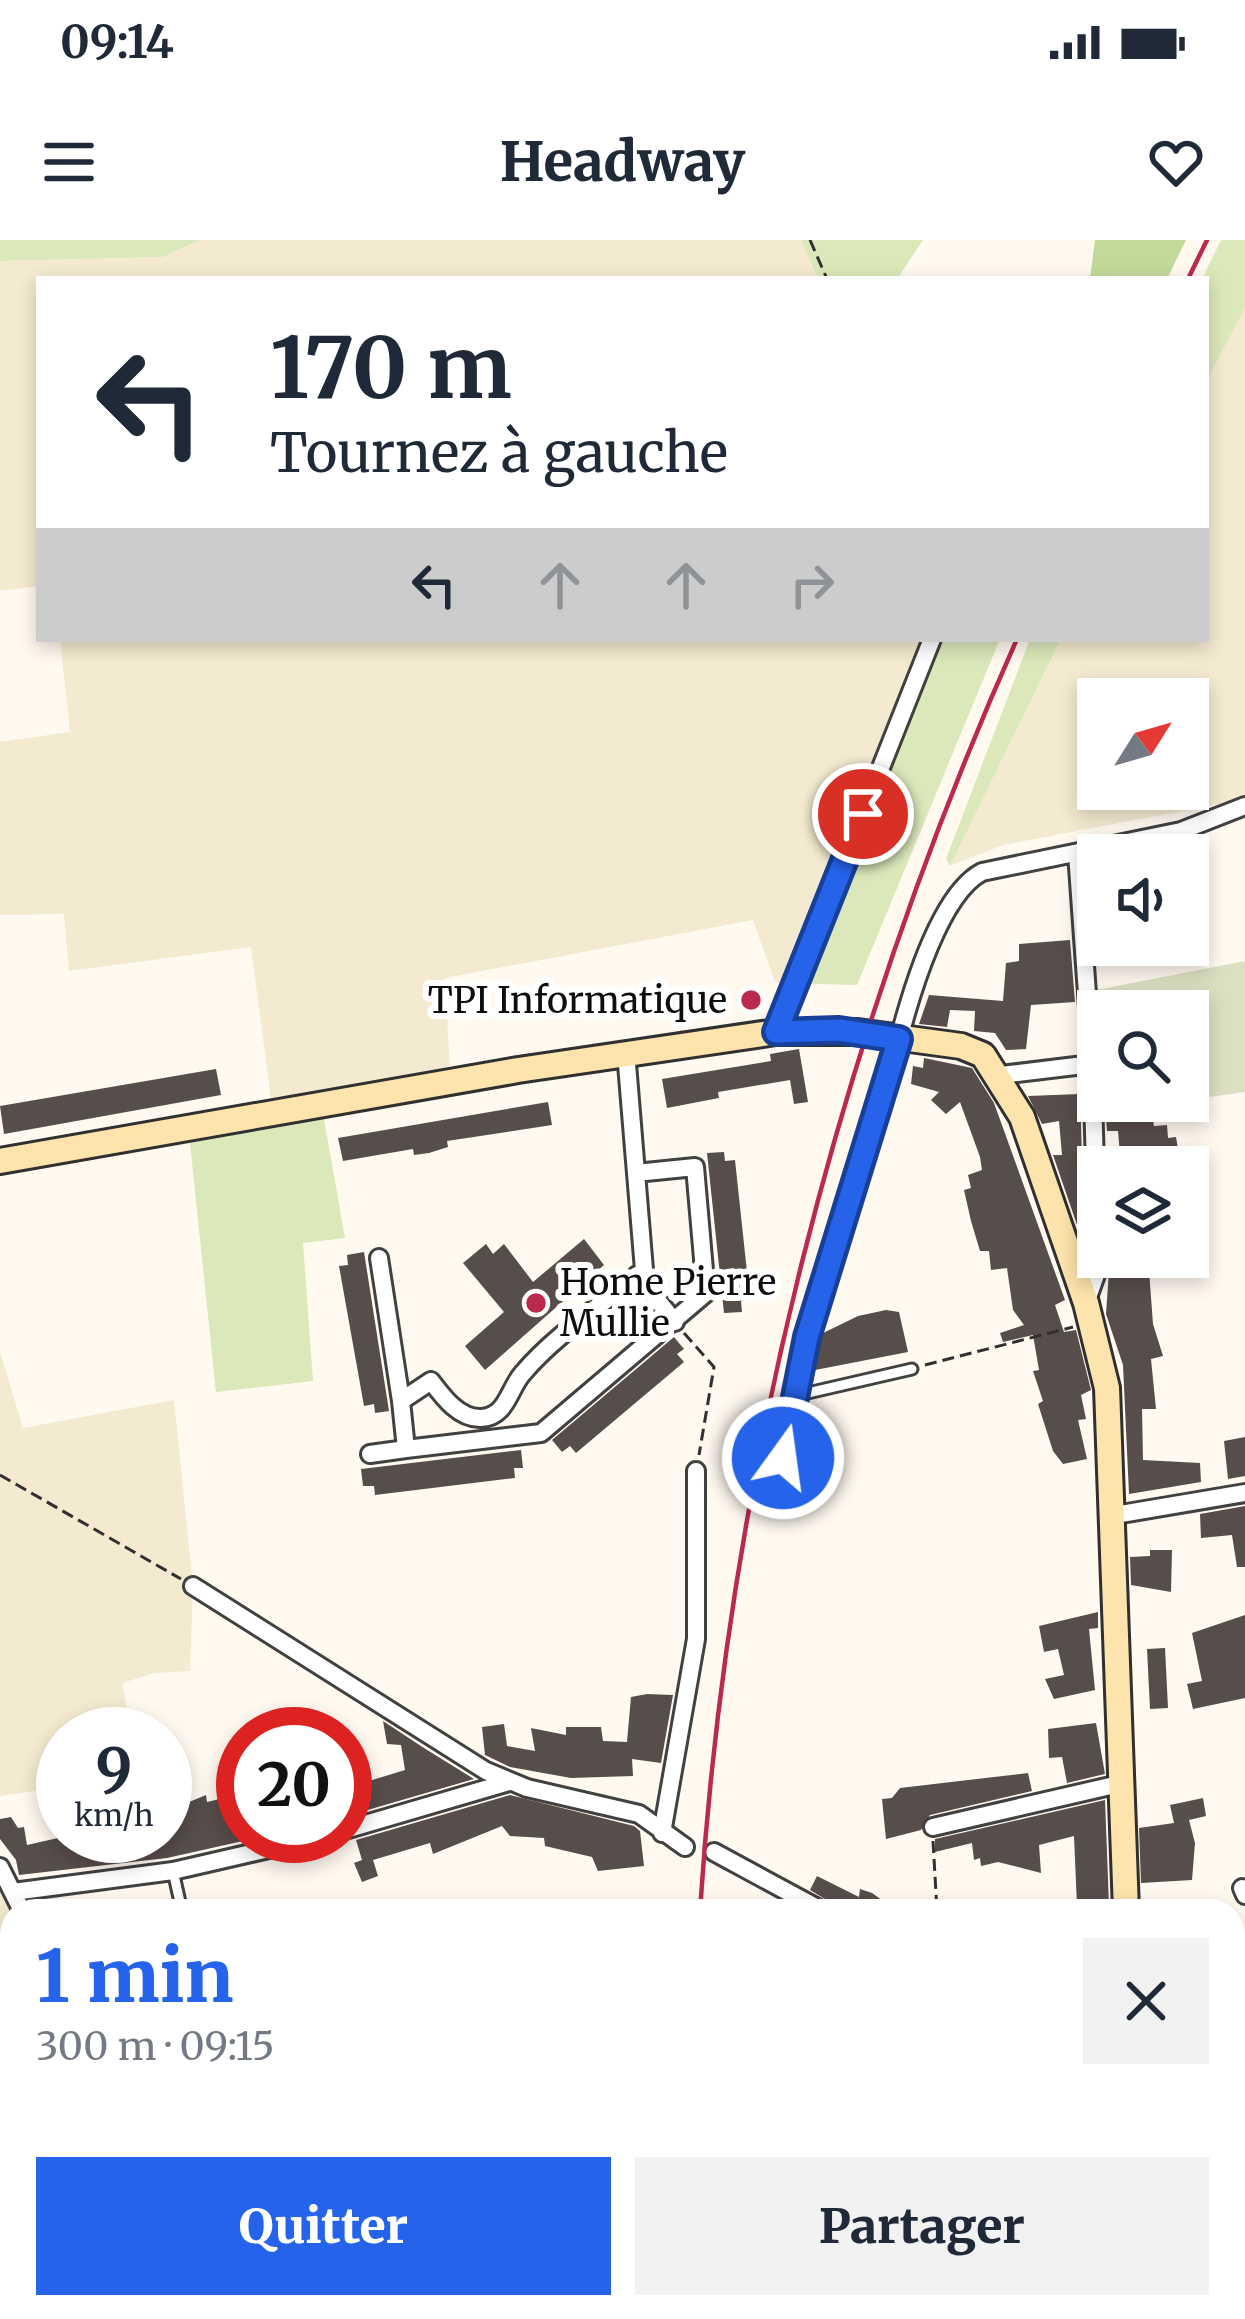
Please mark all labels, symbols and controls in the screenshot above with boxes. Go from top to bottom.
text: 09:14 [60,14,174,70]
text: Headway [500,128,745,196]
icon: menu [36,129,102,195]
icon: heart [1143,129,1209,195]
text: 170 m [270,315,512,421]
icon: left [72,324,228,480]
text: Tournez à gauche [270,419,728,487]
icon: left [401,552,467,618]
icon: ahead [527,552,593,618]
icon: ahead [653,552,719,618]
icon: right [779,552,845,618]
north arrow [1077,678,1209,810]
map controls [1077,678,1209,1278]
pin [812,763,914,865]
icon: arrive [830,781,896,847]
button: sound [1077,834,1209,966]
place label: TPI Informatique [428,978,727,1023]
marker: TPI Informatique [738,987,764,1013]
button: search [1077,990,1209,1122]
button: layers [1077,1146,1209,1278]
place label: Home Pierre Mullie [560,1260,776,1346]
marker: Home Pierre Mullie [523,1290,549,1316]
position arrow [720,1395,846,1521]
speed limit sign: 20 [216,1707,372,1863]
text: 9 [95,1732,133,1807]
text: km/h [74,1796,154,1834]
text: 1 min [36,1931,233,2022]
button: close [1083,1938,1209,2064]
text: 300 m · 09:15 [36,2022,275,2071]
button: Quitter [36,2157,611,2295]
button: Partager [635,2157,1209,2295]

